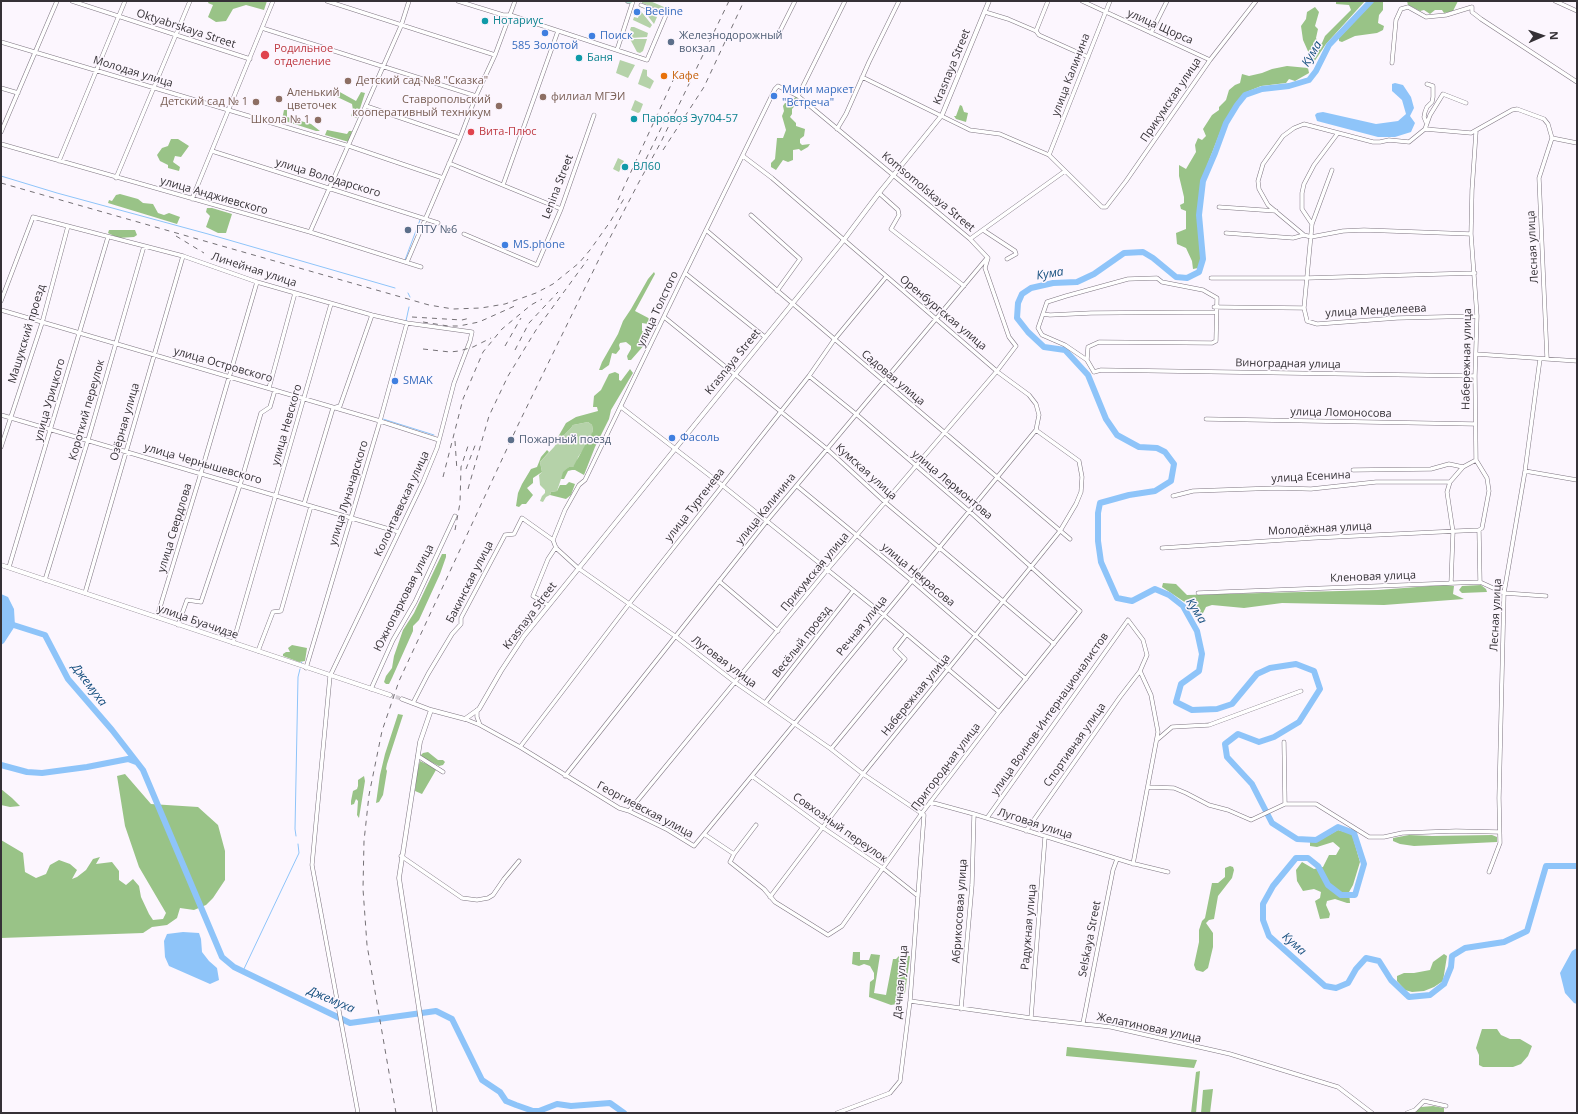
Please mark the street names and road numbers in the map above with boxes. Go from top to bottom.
street label: Oktyabrskaya Street [135,7,237,51]
street label: улица Щорса [1125,7,1195,47]
street label: Krasnaya Street [931,27,973,107]
street label: улица Калинина [1049,32,1093,118]
street label: Молодая улица [92,54,174,90]
street label: Прикумская улица [1138,55,1204,145]
street label: Komsomolskaya Street [879,149,977,235]
street label: Lenina Street [540,153,576,221]
street label: улица Володарского [274,156,382,200]
street label: улица Анджиевского [159,174,269,218]
street label: Лесная улица [1524,210,1542,284]
street label: Линейная улица [210,250,298,290]
street label: улица Толстого [635,269,681,349]
street label: Оренбургская улица [897,273,989,353]
street label: Машукский проезд [6,283,48,385]
street label: улица Менделеева [1325,302,1427,320]
street label: Набережная улица [1460,308,1474,410]
street label: Krasnaya Street [702,327,764,397]
street label: улица Островского [172,345,274,385]
street label: Садовая улица [858,348,928,408]
street label: Виноградная улица [1235,356,1341,372]
street label: улица Урицкого [32,357,68,443]
street label: Короткий переулок [66,358,108,462]
street label: Озёрная улица [108,381,142,463]
street label: улица Невского [269,383,305,467]
street label: улица Ломоносова [1290,406,1392,420]
street label: улица Луначарского [327,439,371,547]
street label: улица Чернышевского [143,441,263,487]
street label: Кумская улица [833,441,899,503]
street label: улица Лермонтова [909,447,995,523]
street label: Колонтаевская улица [372,449,432,559]
street label: улица Тургенева [662,466,728,544]
street label: улица Есенина [1271,468,1351,486]
street label: улица Калинина [733,471,799,547]
street label: улица Свердлова [155,482,195,574]
street label: Молодёжная улица [1268,520,1372,538]
street label: Прикумская улица [778,530,852,614]
street label: Бакинская улица [444,539,496,625]
street label: улица Некрасова [879,540,957,610]
street label: Южнопарковая улица [371,542,437,654]
street label: Кленовая улица [1330,569,1416,585]
street label: Лесная улица [1487,578,1505,652]
street label: Krasnaya Street [500,580,560,652]
street label: Речная улица [834,593,890,659]
street label: улица Буачидзе [156,602,240,642]
street label: Весёлый проезд [770,604,834,680]
street label: улица Воинов-Интернационалистов [989,630,1111,798]
street label: Луговая улица [689,633,759,691]
street label: Набережная улица [879,651,953,739]
street label: Спортивная улица [1041,701,1109,789]
street label: Пригородная улица [909,720,983,814]
street label: Георгиевская улица [595,779,695,841]
street label: Совхозный переулок [790,790,890,866]
street label: Луговая улица [996,806,1074,842]
street label: Абрикосовая улица [950,858,970,964]
street label: Радужная улица [1019,883,1039,971]
street label: Selskaya Street [1076,900,1104,978]
street label: Дачная улица [891,944,911,1020]
street label: Желатиновая улица [1095,1010,1203,1046]

